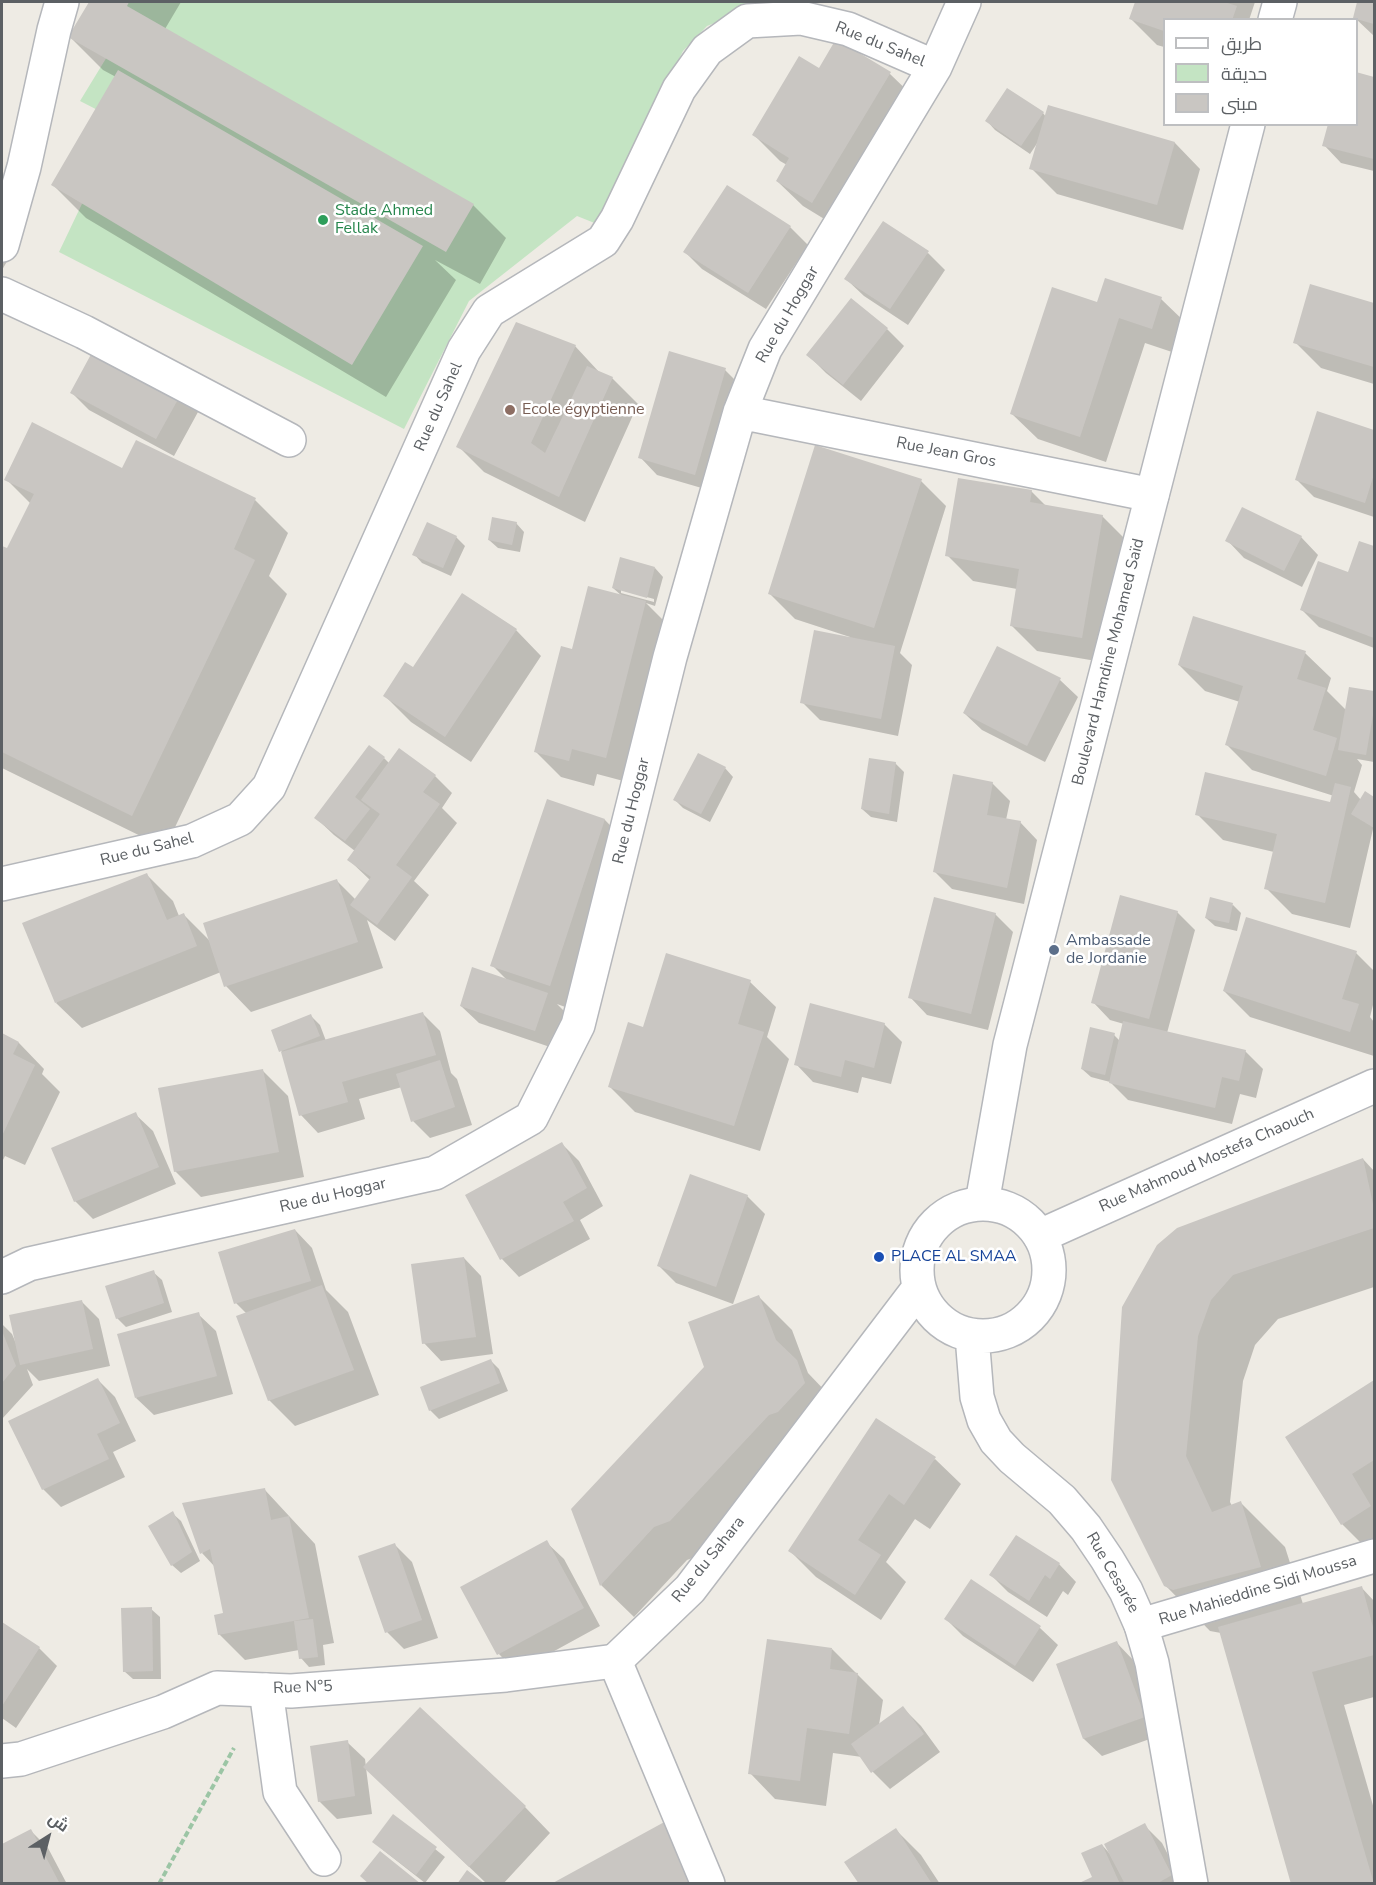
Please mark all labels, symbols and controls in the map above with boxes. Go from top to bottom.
street label: Rue du Sahel [832,18,928,72]
legend [1163,18,1358,126]
text: طريق [1221,32,1262,56]
text: حديقة [1221,62,1267,86]
text: مبنى [1221,92,1258,116]
place label: Stade Ahmed Fellak [335,201,433,239]
marker: Stade Ahmed Fellak [316,213,330,227]
street label: Rue du Hoggar [752,263,824,367]
street label: Rue du Sahel [411,360,467,454]
place label: Ecole égyptienne [522,400,645,420]
marker: Ecole égyptienne [503,403,517,417]
street label: Rue Jean Gros [894,434,998,472]
street label: Boulevard Hamdine Mohamed Saïd [1069,537,1149,787]
street label: Rue du Hoggar [610,756,654,866]
street label: Rue du Sahel [98,829,196,871]
place label: Ambassade de Jordanie [1066,931,1151,969]
marker: Ambassade de Jordanie [1047,943,1061,957]
street label: Rue Mahmoud Mostefa Chaouch [1097,1105,1317,1217]
street label: Rue du Hoggar [278,1174,388,1218]
place label: PLACE AL SMAA [891,1247,1016,1267]
marker: PLACE AL SMAA [872,1250,886,1264]
street label: Rue du Sahara [669,1513,749,1607]
street label: Rue Cesarée [1081,1529,1143,1617]
street label: Rue Mahieddine Sidi Moussa [1157,1552,1359,1630]
street label: Rue N°5 [273,1677,333,1699]
north arrow [18,1807,78,1867]
text: ش [44,1808,73,1837]

